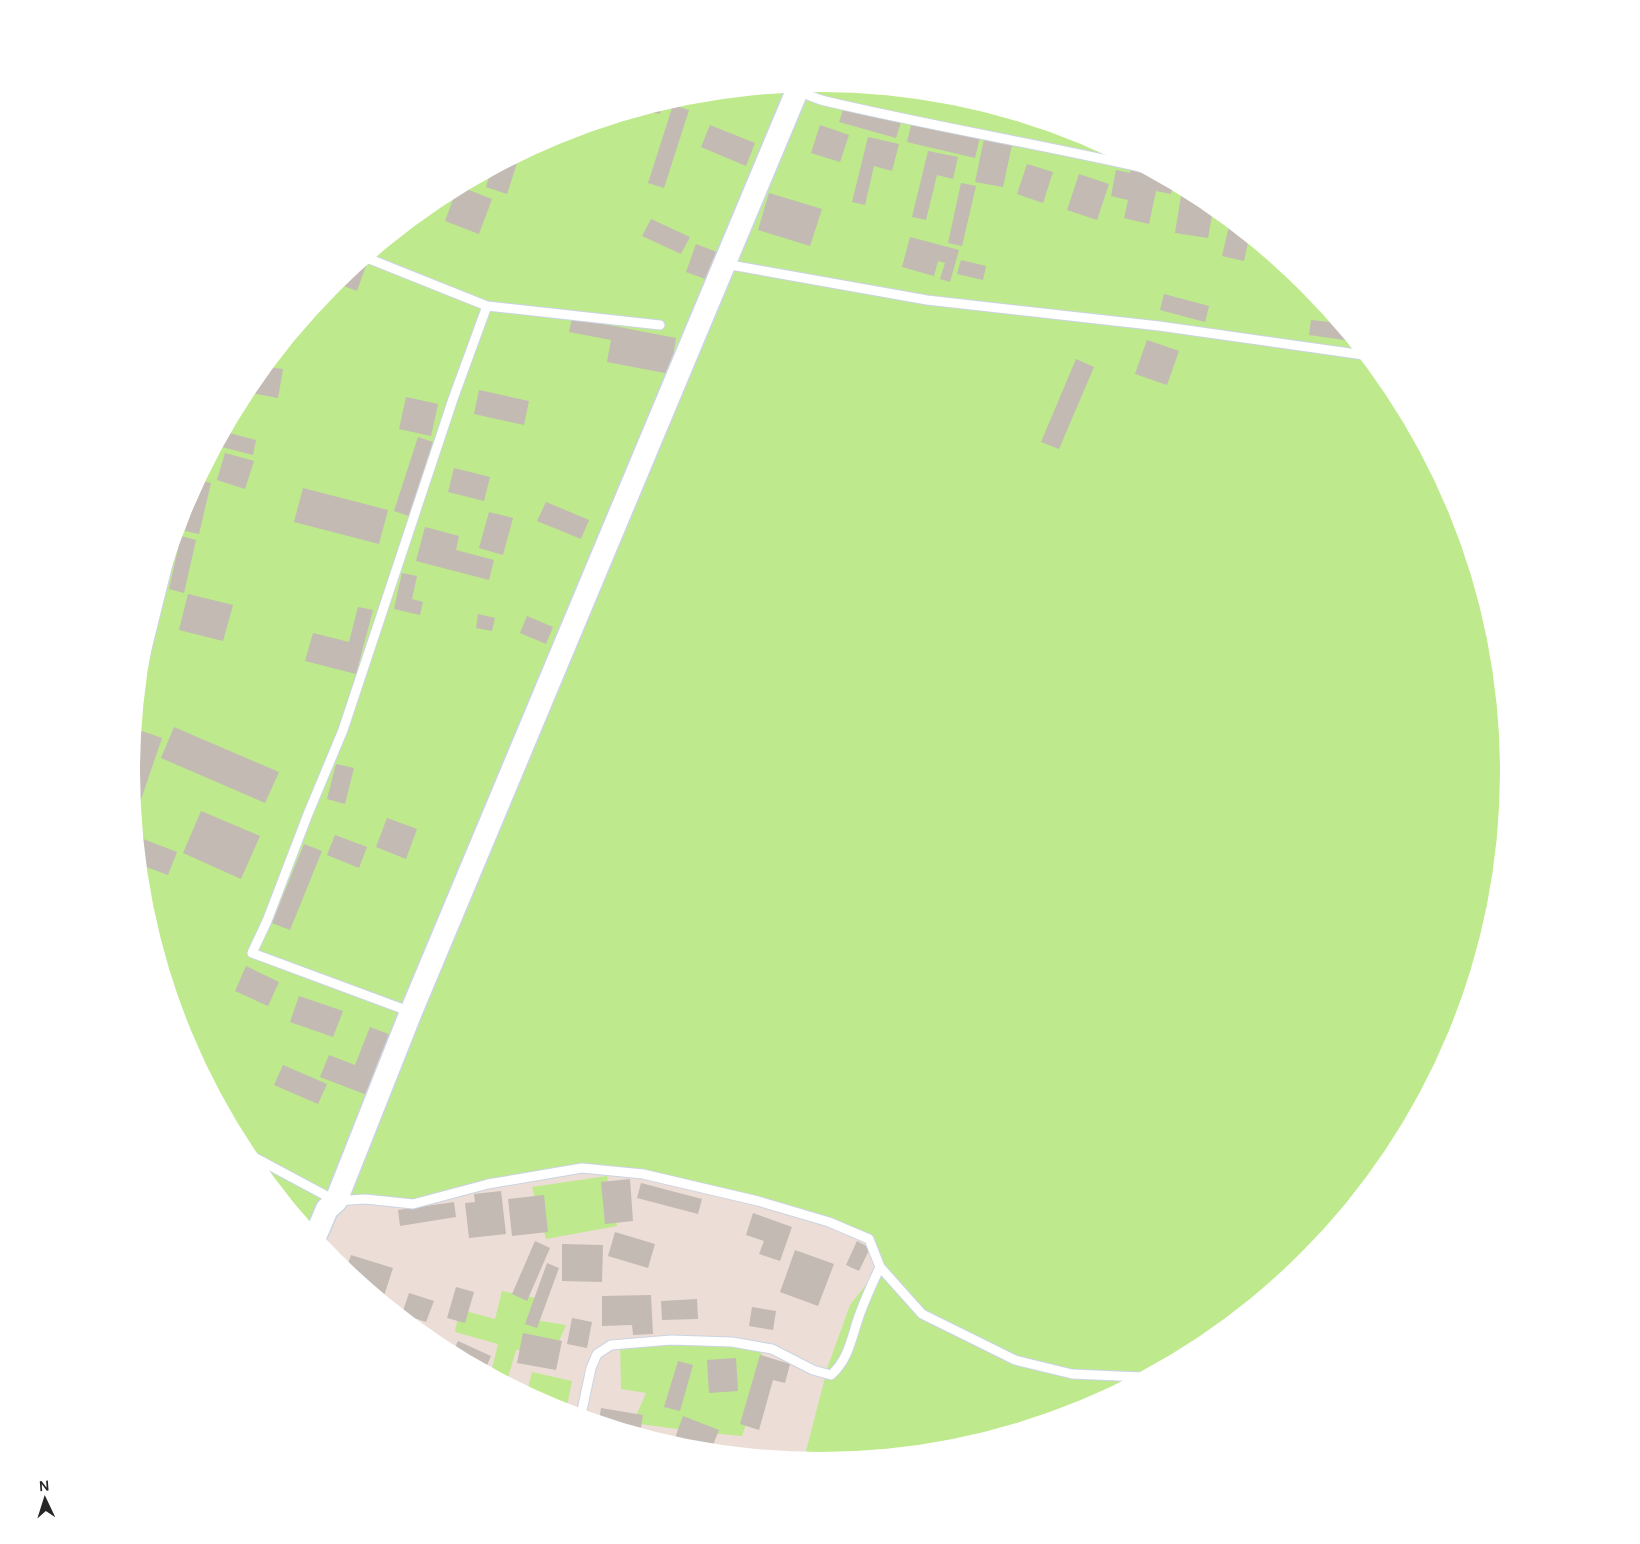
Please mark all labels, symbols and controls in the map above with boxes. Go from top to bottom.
north arrow [20,1474,70,1524]
text: N [38,1476,50,1495]

